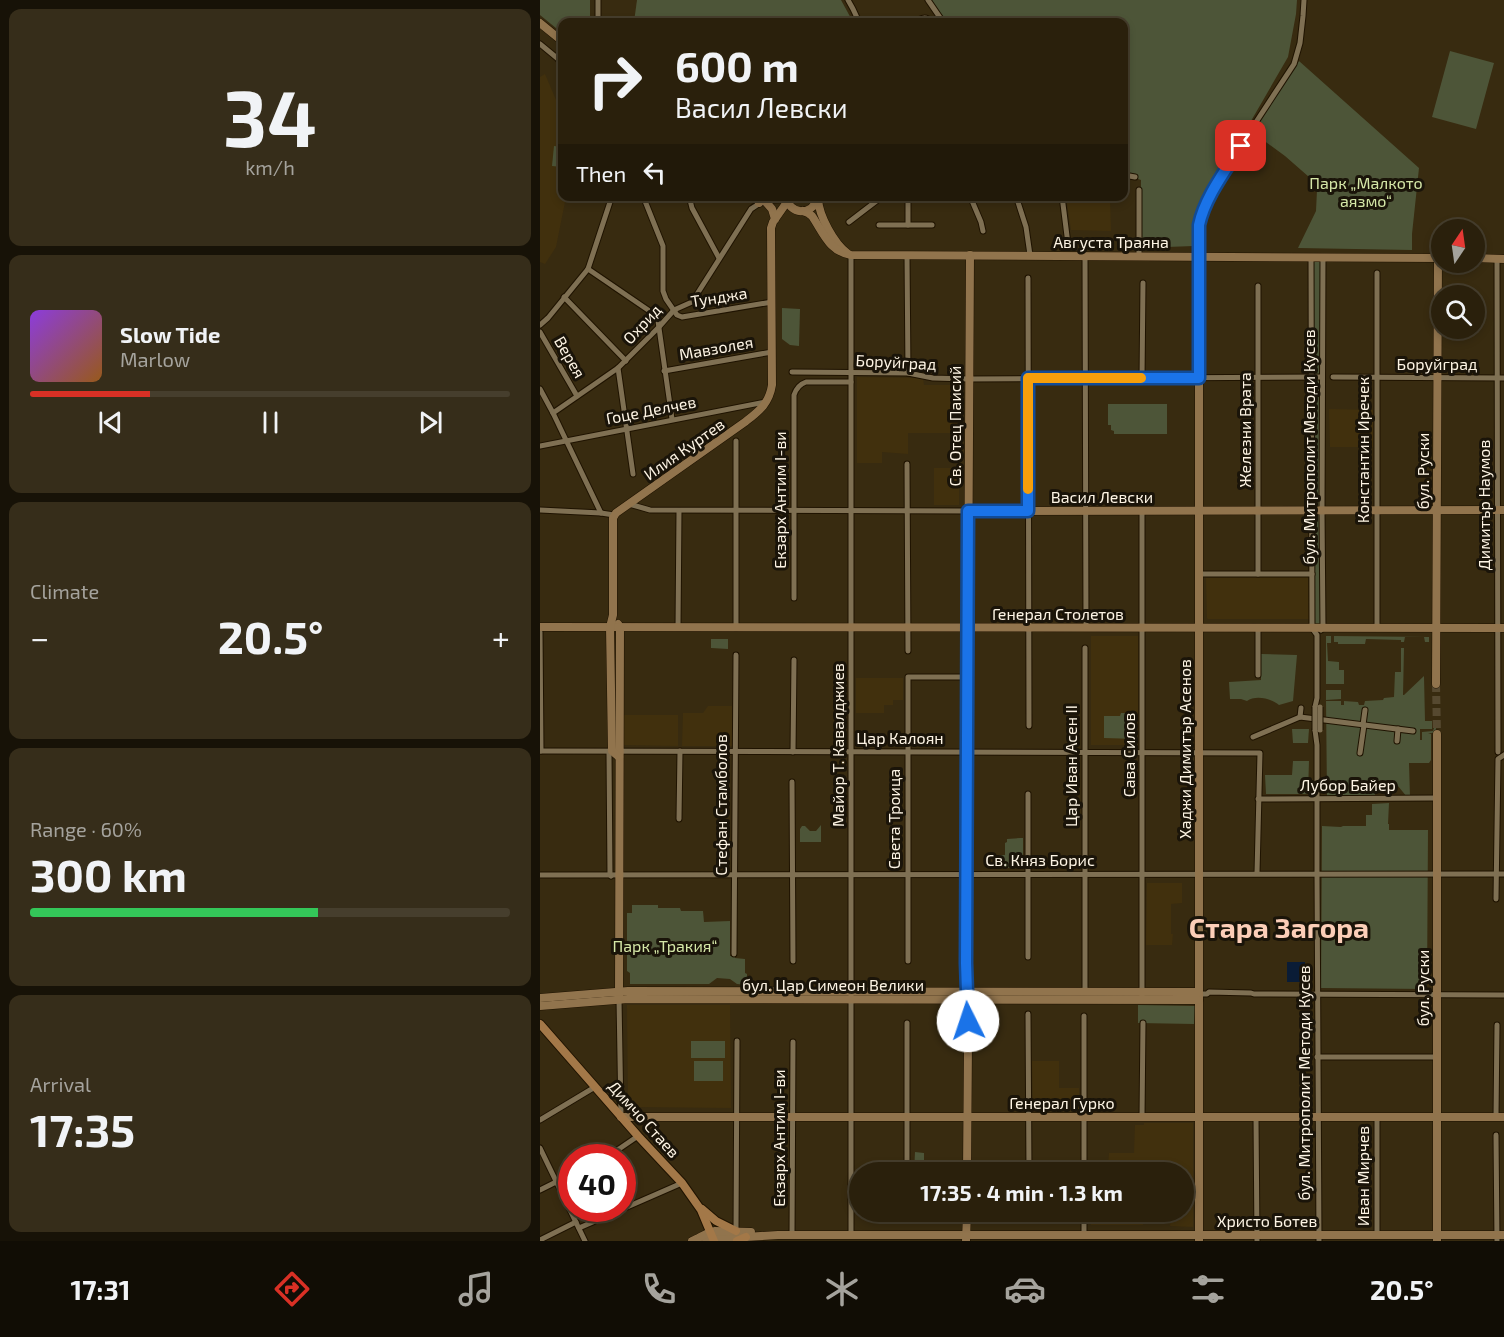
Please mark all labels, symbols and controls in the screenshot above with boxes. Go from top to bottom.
text: 600 m [675,40,799,90]
icon: right [576,42,654,120]
text: 34 [223,69,317,163]
text: Васил Левски [675,91,848,123]
pin [1215,120,1266,171]
icon: arrive [1224,129,1257,162]
text: km/h [245,155,295,179]
icon: left [638,156,671,189]
text: Then [576,160,626,186]
park label: Парк „Малкото аязмо“ [1309,173,1423,210]
north arrow [1431,219,1485,273]
map controls [1431,219,1485,339]
street label: Августа Траяна [1053,232,1169,252]
street label: Тунджа [689,283,749,311]
button: search [1431,285,1485,339]
street label: Охрид [619,300,665,347]
text: Slow Tide [120,321,220,347]
street label: бул. Митрополит Методи Кусев [1299,329,1319,565]
street label: Верея [551,332,590,381]
street label: Мавзолея [677,332,754,363]
text: Marlow [120,347,190,371]
street label: Боруйград [855,350,937,374]
street label: Боруйград [1397,354,1477,374]
street label: Св. Отец Паисий [945,366,964,486]
street label: Железни Врата [1235,372,1254,488]
street label: Константин Иречек [1353,376,1372,523]
street label: Гоце Делчев [604,391,698,428]
icon: previous [94,406,127,439]
icon: pause [254,406,287,439]
icon: next [414,406,447,439]
street label: Илия Куртев [640,414,728,484]
street label: Екзарх Антим I-ви [770,431,789,569]
street label: бул. Руски [1413,433,1433,509]
street label: Димитър Наумов [1474,440,1494,570]
street label: Васил Левски [1051,487,1153,506]
text: Climate [30,579,99,603]
street label: Генерал Столетов [992,604,1124,623]
text: 20.5° [218,609,323,663]
text: − [30,617,49,657]
text: + [492,617,510,657]
street label: Хаджи Димитър Асенов [1175,659,1194,839]
street label: Майор Т. Кавалджиев [828,663,847,827]
street label: Цар Иван Асен II [1061,705,1080,827]
street label: Сава Силов [1119,713,1138,797]
street label: Цар Калоян [856,728,944,747]
street label: Стефан Стамболов [711,734,730,876]
street label: Света Троица [884,769,903,869]
street label: Лубор Байер [1300,775,1396,795]
text: Range · 60% [30,817,142,841]
text: 300 km [30,847,187,901]
street label: Св. Княз Борис [985,850,1095,869]
district label: Стара Загора [1189,910,1369,944]
park label: Парк „Тракия“ [613,936,717,955]
street label: бул. Руски [1413,950,1433,1026]
street label: бул. Митрополит Методи Кусев [1294,965,1314,1201]
street label: бул. Цар Симеон Велики [742,975,924,995]
position arrow [936,989,1000,1053]
street label: Екзарх Антим I-ви [769,1069,788,1207]
text: Arrival [30,1072,91,1096]
street label: Димчо Стаев [605,1076,684,1161]
street label: Генерал Гурко [1009,1093,1115,1113]
text: 17:35 [30,1102,135,1156]
street label: Иван Мирчев [1353,1126,1372,1226]
speed limit sign: 40 [558,1144,636,1222]
text: 17:35 · 4 min · 1.3 km [920,1179,1123,1205]
street label: Христо Ботев [1217,1211,1317,1230]
icon: directions [271,1268,313,1310]
icon: music [455,1268,497,1310]
icon: phone [638,1268,680,1310]
icon: climate [821,1268,863,1310]
icon: car [1004,1268,1046,1310]
icon: filters [1187,1268,1229,1310]
text: 17:31 [71,1273,130,1305]
text: 20.5° [1370,1273,1433,1305]

